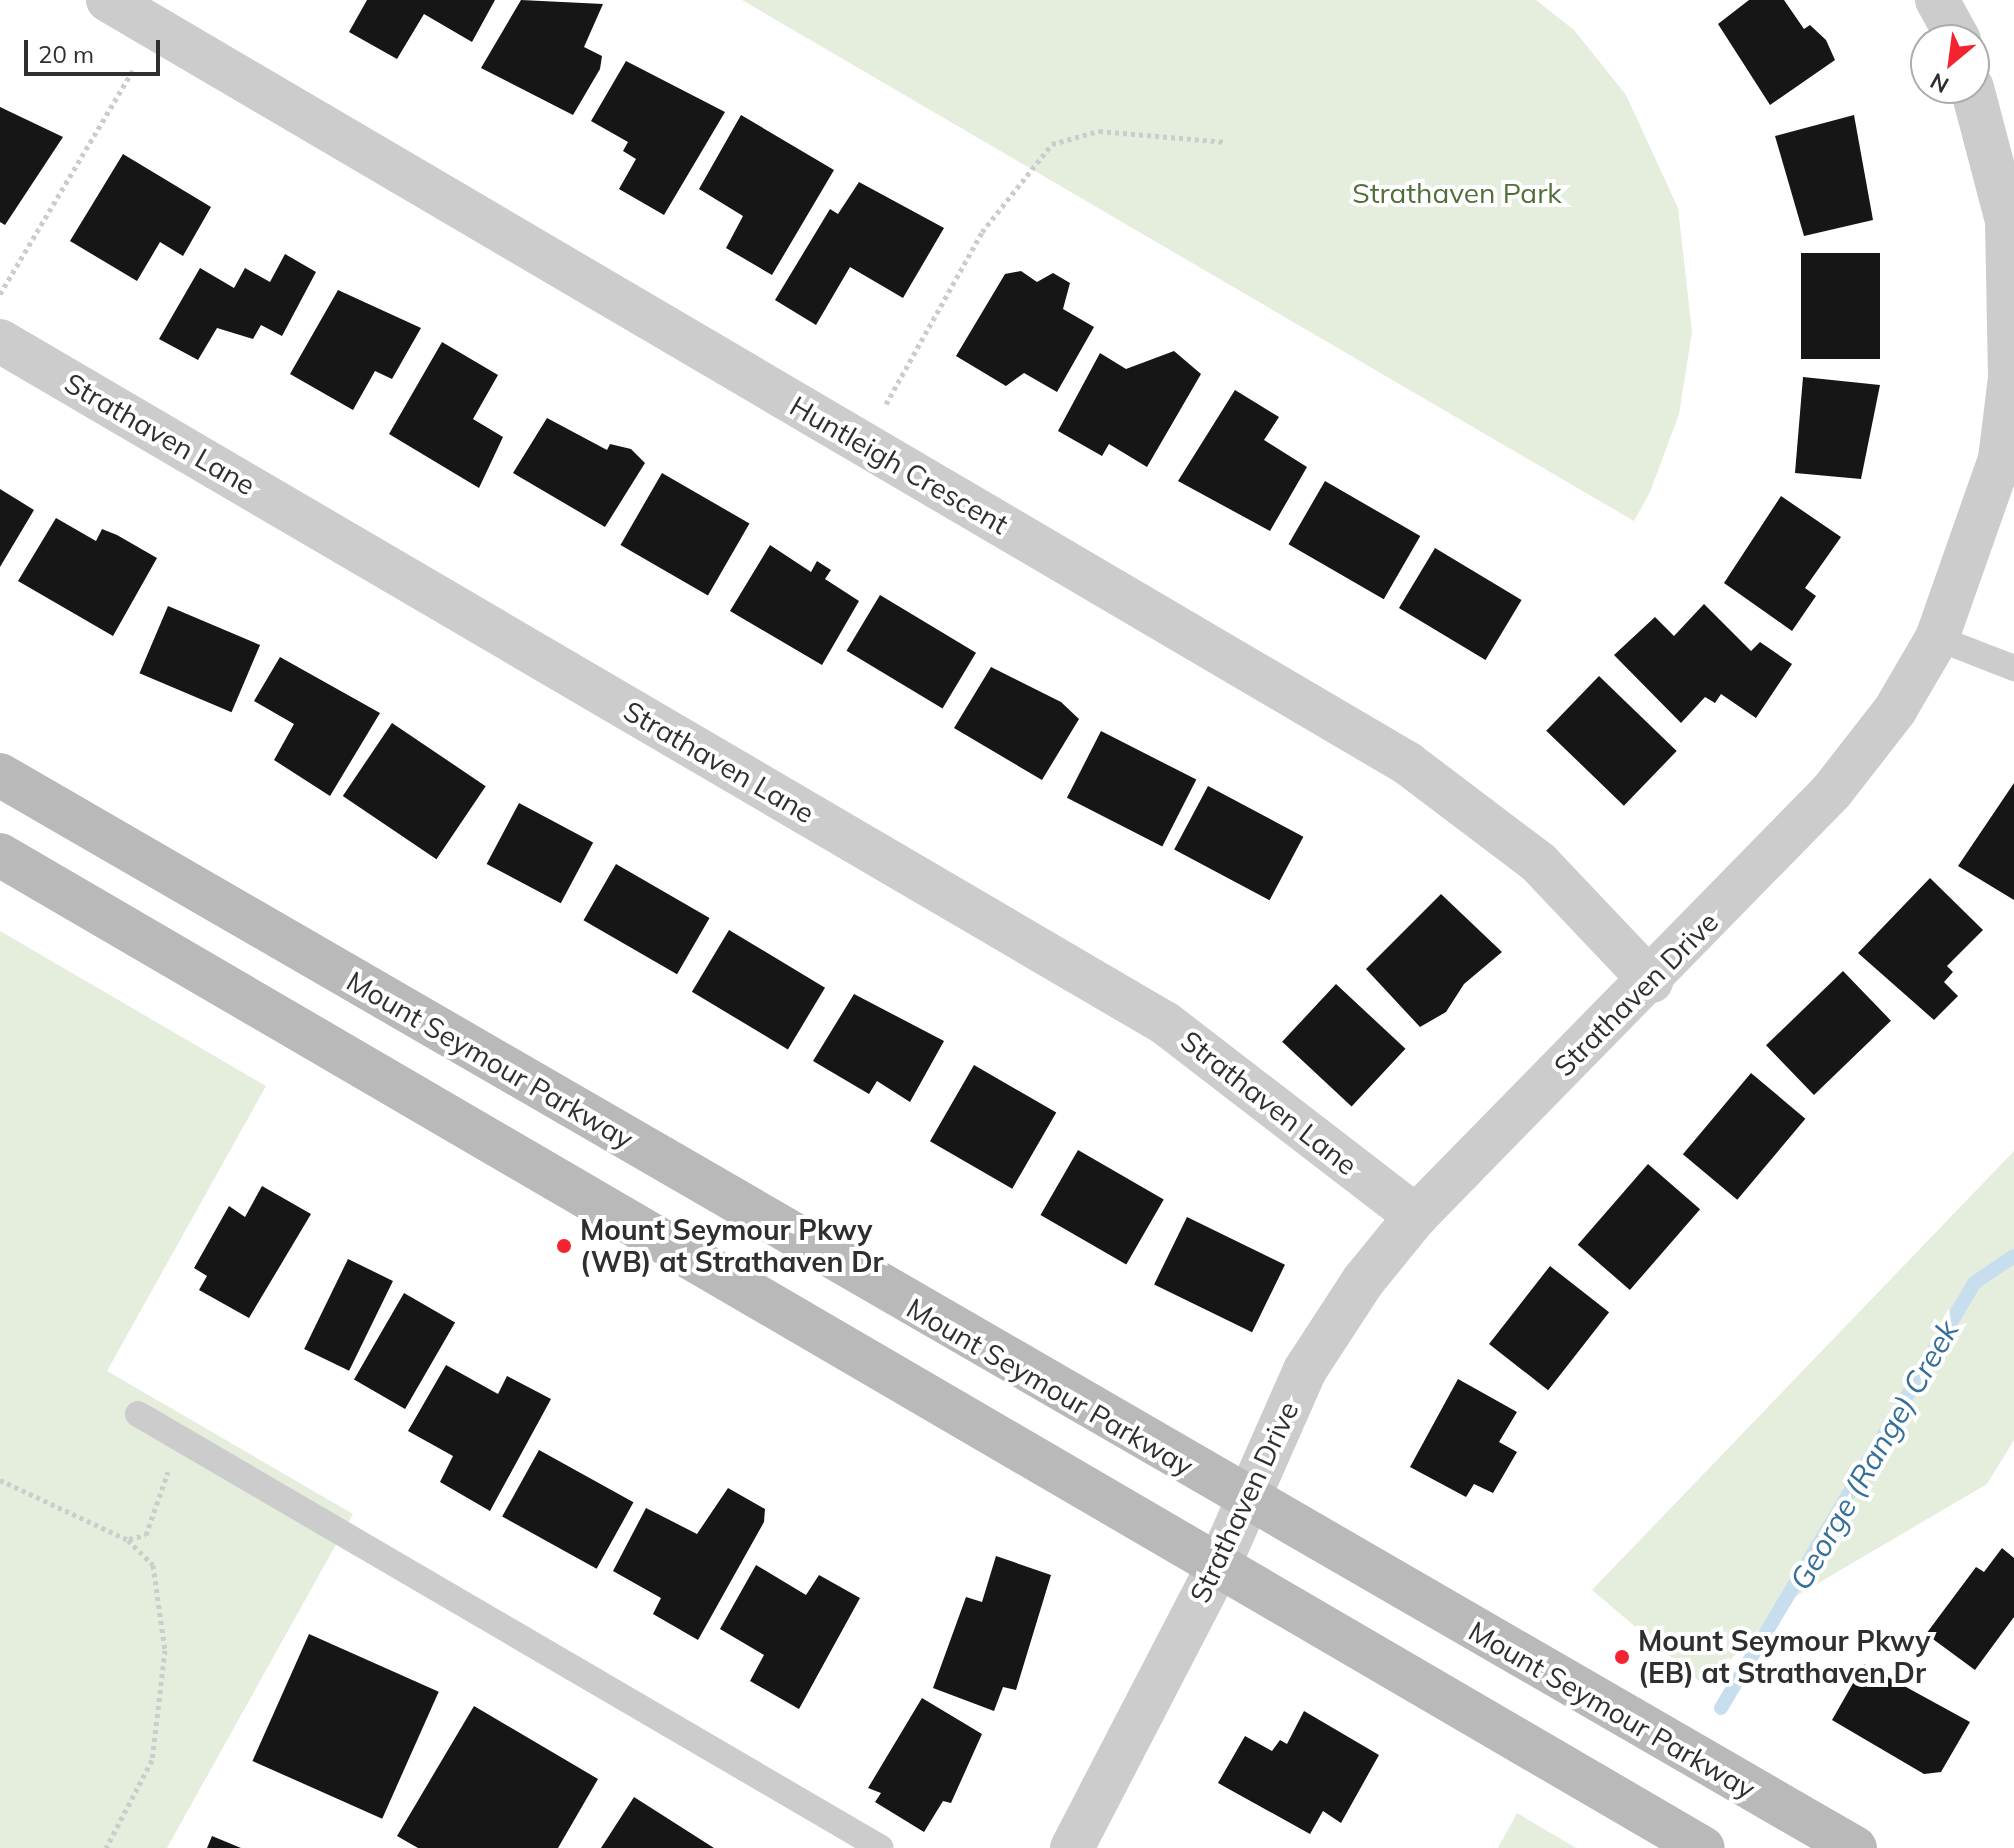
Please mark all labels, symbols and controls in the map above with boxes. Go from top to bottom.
scale bar [28,24,164,74]
north arrow [1910,24,1990,104]
text: 20 m [38,39,94,69]
text: N [1925,67,1953,100]
park label: Strathaven Park [1352,176,1562,210]
street label: Strathaven Lane [59,366,261,502]
street label: Huntleigh Crescent [784,389,1014,541]
street label: Strathaven Lane [618,694,820,830]
street label: Strathaven Drive [1547,905,1725,1083]
street label: Mount Seymour Parkway [341,964,639,1156]
street label: Strathaven Lane [1174,1024,1364,1182]
place label: Mount Seymour Pkwy (WB) at Strathaven Dr [580,1213,883,1279]
marker: Mount Seymour Pkwy (WB) at Strathaven Dr [555,1237,573,1255]
street label: Mount Seymour Parkway [901,1291,1199,1483]
water label: George (Range) Creek [1782,1314,1966,1596]
street label: Strathaven Drive [1183,1396,1305,1608]
street label: Mount Seymour Parkway [1463,1614,1761,1806]
place label: Mount Seymour Pkwy (EB) at Strathaven Dr [1638,1624,1931,1690]
marker: Mount Seymour Pkwy (EB) at Strathaven Dr [1613,1648,1631,1666]

